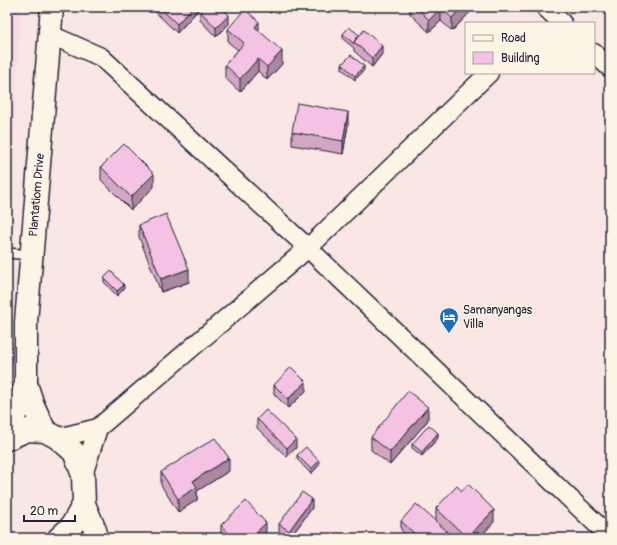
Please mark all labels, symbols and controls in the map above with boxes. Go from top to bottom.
legend [465,22,595,74]
text: Road [501,31,526,46]
text: Building [501,51,540,66]
street label: Plantatiom Drive [26,153,48,237]
place label: Samanyangas Villa [463,303,533,332]
hotel icon: Samanyangas Villa [438,306,460,334]
scale bar [24,497,75,523]
text: 20 m [30,504,59,519]

